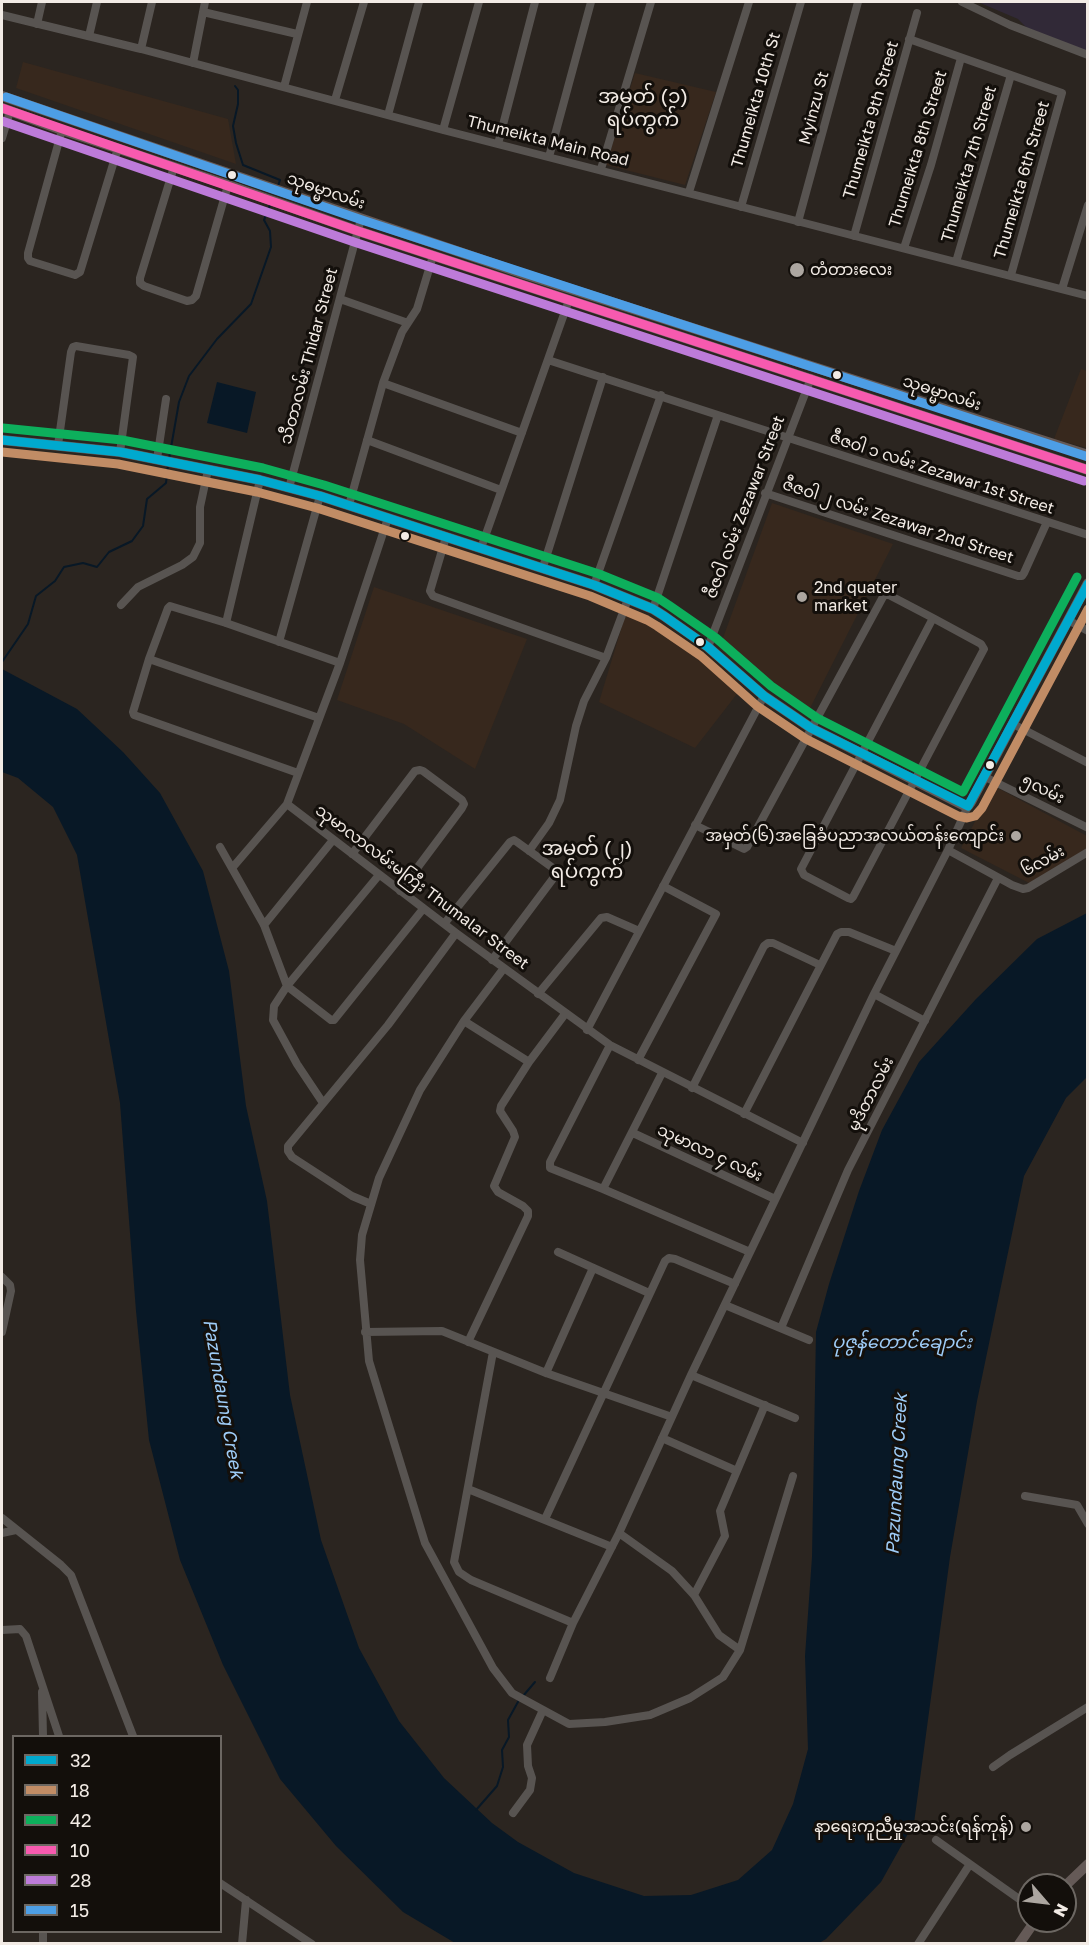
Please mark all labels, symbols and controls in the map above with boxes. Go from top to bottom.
street label: Thumeikta 10th St [727,30,785,170]
street label: Thumeikta 9th Street [839,39,903,201]
street label: Thumeikta 8th Street [885,68,951,230]
street label: Myinzu St [795,69,833,147]
street label: Thumeikta 7th Street [937,83,1001,245]
district label: အမှတ် (၁) ရပ်ကွက် [598,85,688,132]
street label: Thumeikta 6th Street [990,99,1054,261]
street label: Thumeikta Main Road [465,112,631,170]
unlabelled marker [226,169,238,181]
street label: သုဓမ္မာလမ်း [284,169,368,213]
place label: တံတားလေး [810,260,892,280]
marker: တံတားလေး [788,261,806,279]
street label: သီတာလမ်း Thidar Street [276,266,342,446]
unlabelled marker [831,369,843,381]
street label: သုဓမ္မာလမ်း [900,371,984,415]
street label: ဇီဇဝါ လမ်း Zezawar Street [701,413,789,601]
street label: ဇီဇဝါ ၁ လမ်း Zezawar 1st Street [827,428,1057,518]
street label: ဇီဇဝါ ၂ လမ်း Zezawar 2nd Street [780,474,1016,568]
unlabelled marker [399,530,411,542]
place label: 2nd quater market [814,578,897,616]
marker: 2nd quater market [795,590,809,604]
unlabelled marker [694,636,706,648]
unlabelled marker [984,759,996,771]
street label: ၅လမ်း [1019,770,1067,808]
street label: သုမာလာလမ်းမကြီး Thumalar Street [312,800,532,974]
place label: အမှတ်(၆)အခြေခံပညာအလယ်တန်းကျောင်း [705,826,1004,846]
marker: အမှတ်(၆)အခြေခံပညာအလယ်တန်းကျောင်း [1009,829,1023,843]
district label: အမှတ် (၂) ရပ်ကွက် [541,837,633,884]
street label: ၆လမ်း [1018,841,1068,881]
street label: မုဒိတာလမ်း [844,1054,898,1134]
street label: သုမာလာ ၄ လမ်း [654,1120,766,1186]
water label: Pazundaung Creek [198,1317,248,1481]
water label: ပုဇွန်တောင်ချောင်း [832,1331,972,1353]
water label: Pazundaung Creek [882,1393,912,1555]
legend [12,1735,222,1933]
text: 32 [70,1749,91,1771]
text: 18 [70,1779,90,1801]
text: 42 [70,1809,91,1831]
place label: နာရေးကူညီမှုအသင်း(ရန်ကုန်) [814,1817,1014,1837]
marker: နာရေးကူညီမှုအသင်း(ရန်ကုန်) [1019,1820,1033,1834]
text: 10 [70,1839,90,1861]
text: 28 [70,1869,91,1891]
north arrow [1017,1873,1077,1933]
text: 15 [70,1899,89,1921]
text: N [1049,1900,1073,1921]

